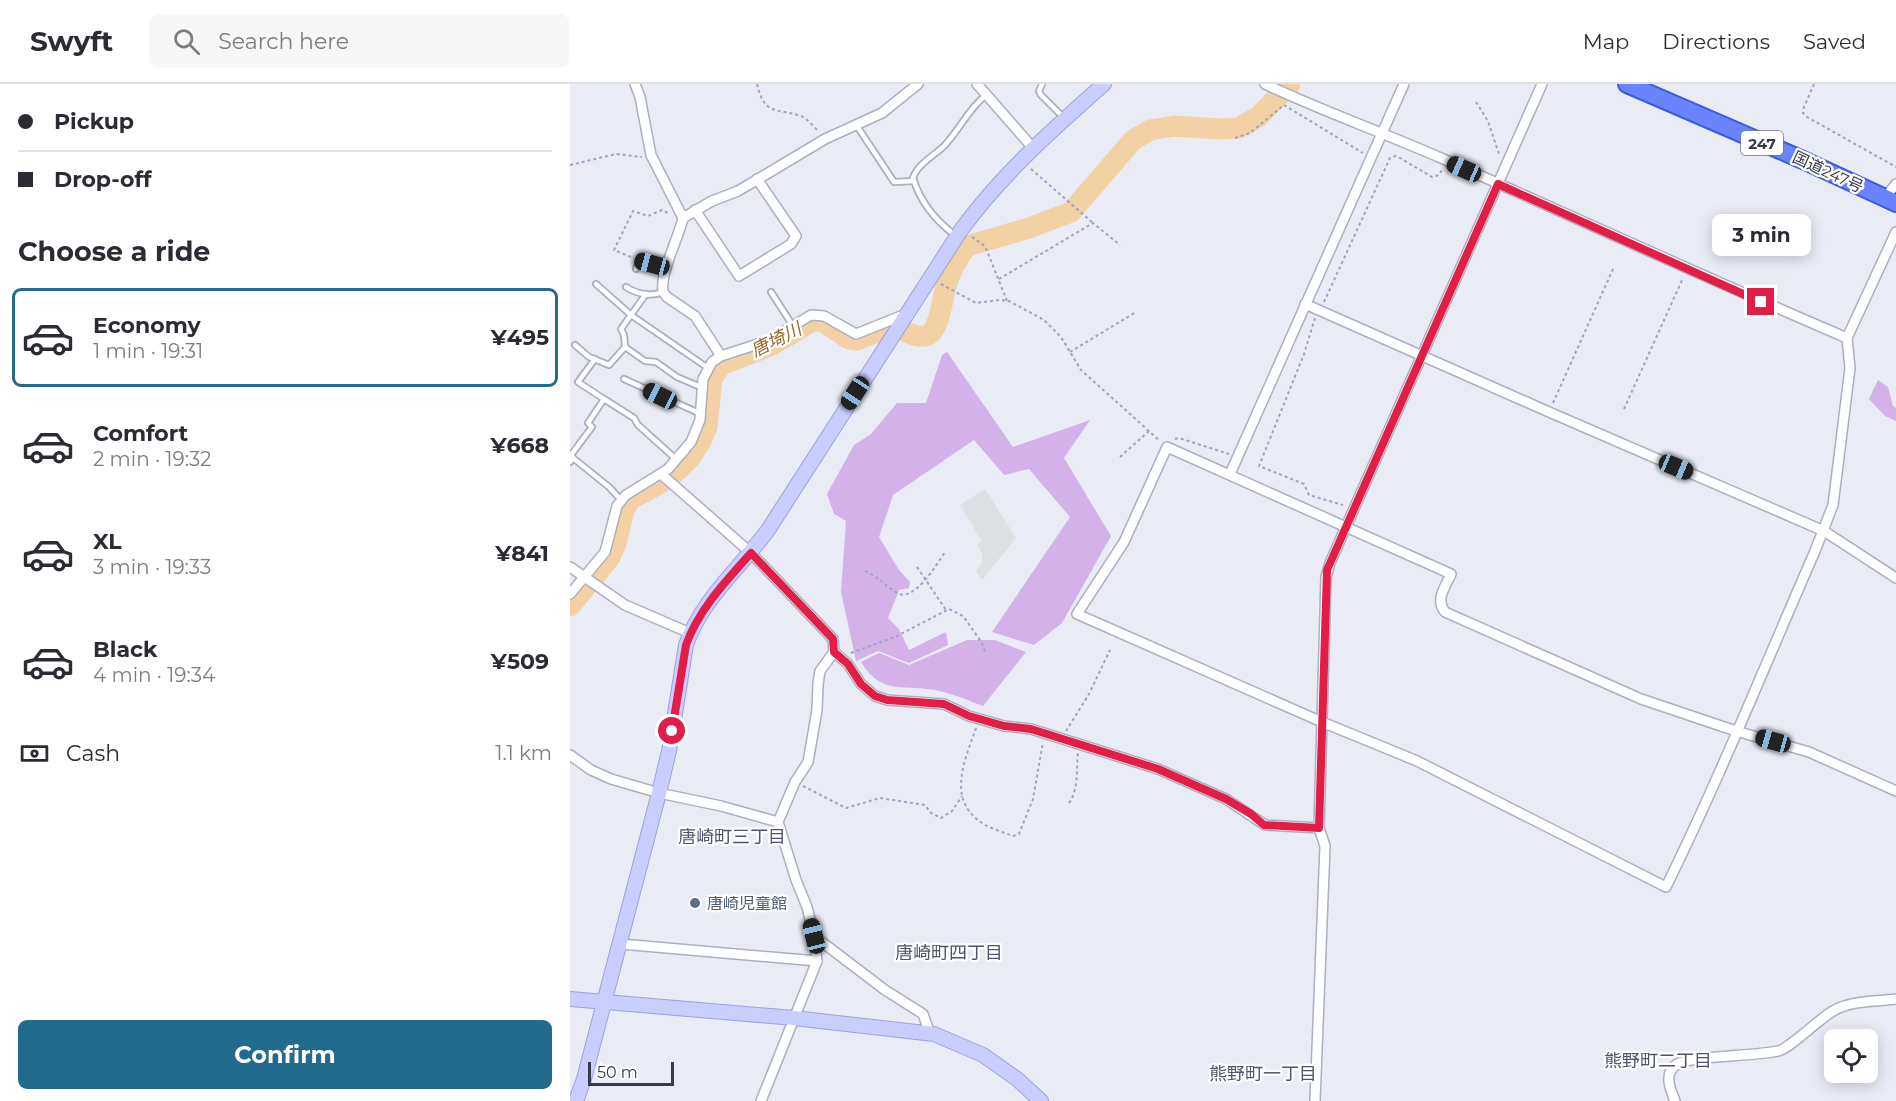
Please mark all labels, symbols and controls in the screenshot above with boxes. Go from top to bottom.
search box [149,14,569,68]
text: Swyft [30,24,113,58]
icon: search [170,25,203,58]
text: Search here [218,28,349,55]
text: Map [1583,29,1629,54]
text: Directions [1662,29,1770,54]
text: Saved [1803,29,1866,54]
text: Pickup [54,108,134,135]
road number: 247 [1741,131,1783,155]
street label: 国道247号 [1790,147,1866,197]
car [1444,153,1484,185]
text: Drop-off [54,166,152,193]
callout: 3 min [1712,215,1810,257]
text: 3 min [1732,223,1791,247]
text: Choose a ride [18,235,210,268]
car [632,251,672,277]
route end [1747,288,1774,315]
icon: car [21,311,75,365]
text: Economy [93,312,201,339]
water label: 唐埼川 [747,317,807,362]
text: ¥495 [491,324,549,351]
text: 1 min · 19:31 [93,339,203,363]
car [838,373,872,413]
car [640,380,680,412]
icon: car [21,419,75,473]
text: Comfort [93,420,188,447]
text: ¥668 [491,432,549,459]
text: 2 min · 19:32 [93,447,211,471]
car [1656,452,1696,482]
icon: car [21,527,75,581]
text: XL [93,528,122,555]
text: ¥841 [495,540,549,567]
text: 3 min · 19:33 [93,555,211,579]
icon: car [21,635,75,689]
text: Black [93,636,157,663]
text: ¥509 [491,648,549,675]
text: 4 min · 19:34 [93,663,215,687]
route start [658,717,685,744]
car [1753,727,1793,755]
icon: cash [18,737,51,770]
text: Cash [66,740,120,767]
text: 1.1 km [495,741,552,765]
district label: 唐崎町三丁目 [678,826,786,848]
place label: 唐崎児童館 [707,894,787,913]
marker: 唐崎児童館 [688,896,702,910]
car [801,916,827,956]
district label: 唐崎町四丁目 [895,942,1003,964]
button: Confirm [18,1020,552,1089]
map controls [1824,1029,1878,1083]
button: locate [1824,1029,1878,1083]
district label: 熊野町二丁目 [1604,1050,1712,1072]
scale bar [588,1059,674,1086]
text: 50 m [597,1063,638,1082]
district label: 熊野町一丁目 [1209,1063,1317,1085]

